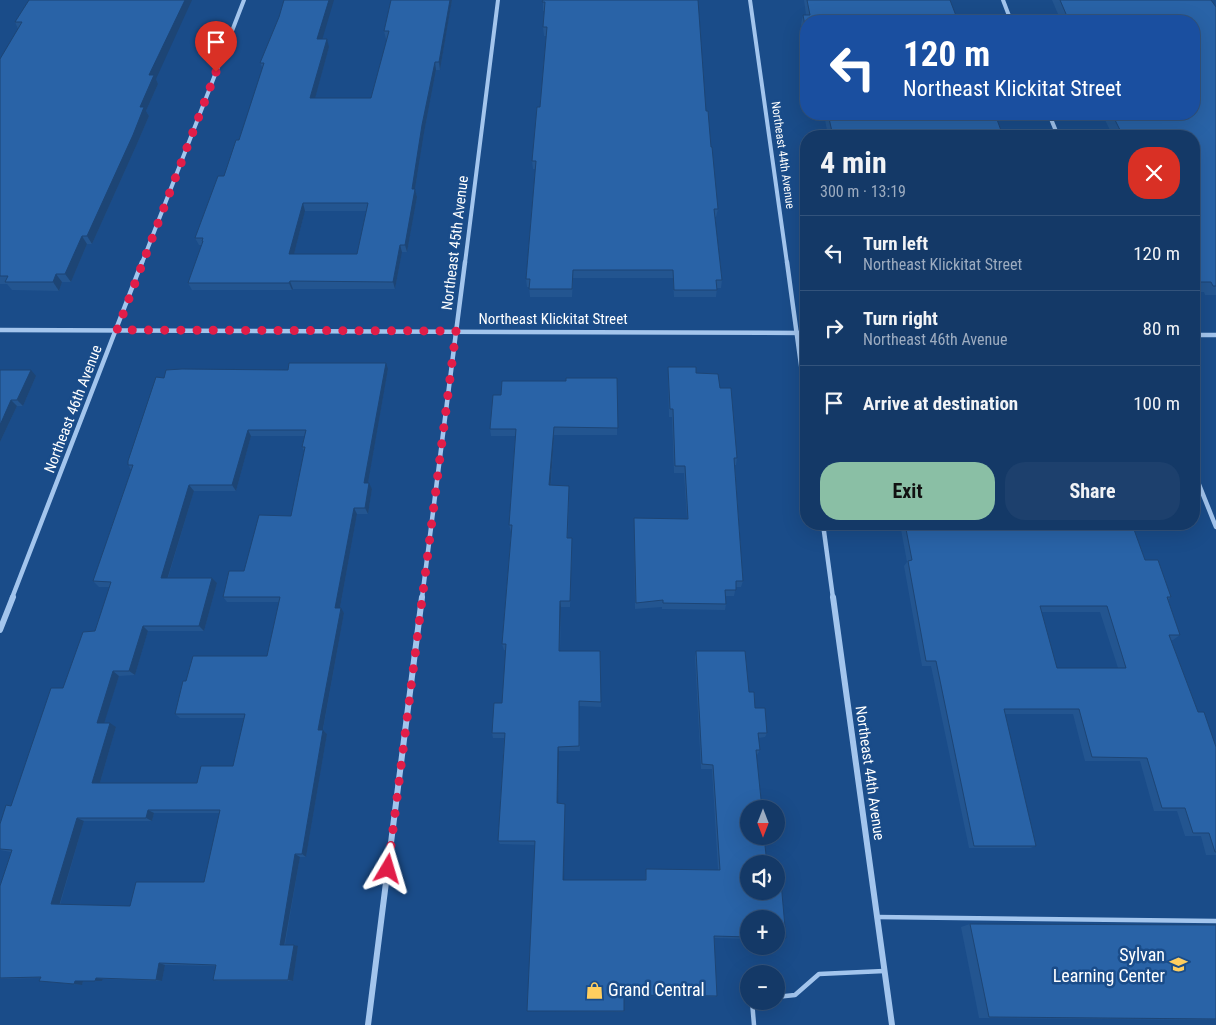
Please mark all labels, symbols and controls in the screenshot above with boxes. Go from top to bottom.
pin [195,21,237,72]
icon: arrive [202,28,230,56]
text: 120 m [903,34,990,75]
icon: left [820,35,885,100]
text: Northeast Klickitat Street [903,76,1122,101]
street label: Northeast 44th Avenue [769,100,798,210]
text: 4 min [820,145,887,180]
button: close [1128,147,1180,199]
street label: Northeast 45th Avenue [438,175,472,311]
text: 300 m · 13:19 [820,182,906,201]
text: Turn left [863,232,928,255]
icon: left [820,239,848,267]
text: 120 m [1133,242,1180,265]
text: Northeast Klickitat Street [863,255,1022,274]
text: Turn right [863,307,938,330]
street label: Northeast Klickitat Street [478,310,628,328]
icon: right [820,314,848,342]
text: 80 m [1143,317,1180,340]
text: Northeast 46th Avenue [863,330,1008,349]
street label: Northeast 46th Avenue [40,343,106,475]
icon: arrive [820,389,848,417]
text: Arrive at destination [863,392,1018,415]
text: 100 m [1133,392,1180,415]
button: Exit [820,462,995,520]
button: Share [1005,462,1180,520]
street label: Northeast 44th Avenue [852,705,888,841]
north arrow [740,800,785,845]
map controls [740,800,785,1010]
position arrow [361,842,413,894]
button: sound [740,855,785,900]
button: + [740,910,785,955]
place label: Sylvan Learning Center [1053,944,1166,986]
school or university icon: Sylvan Learning Center [1169,955,1189,975]
button: − [740,965,785,1010]
place label: Grand Central [608,979,705,1000]
shop icon: Grand Central [584,980,604,1000]

